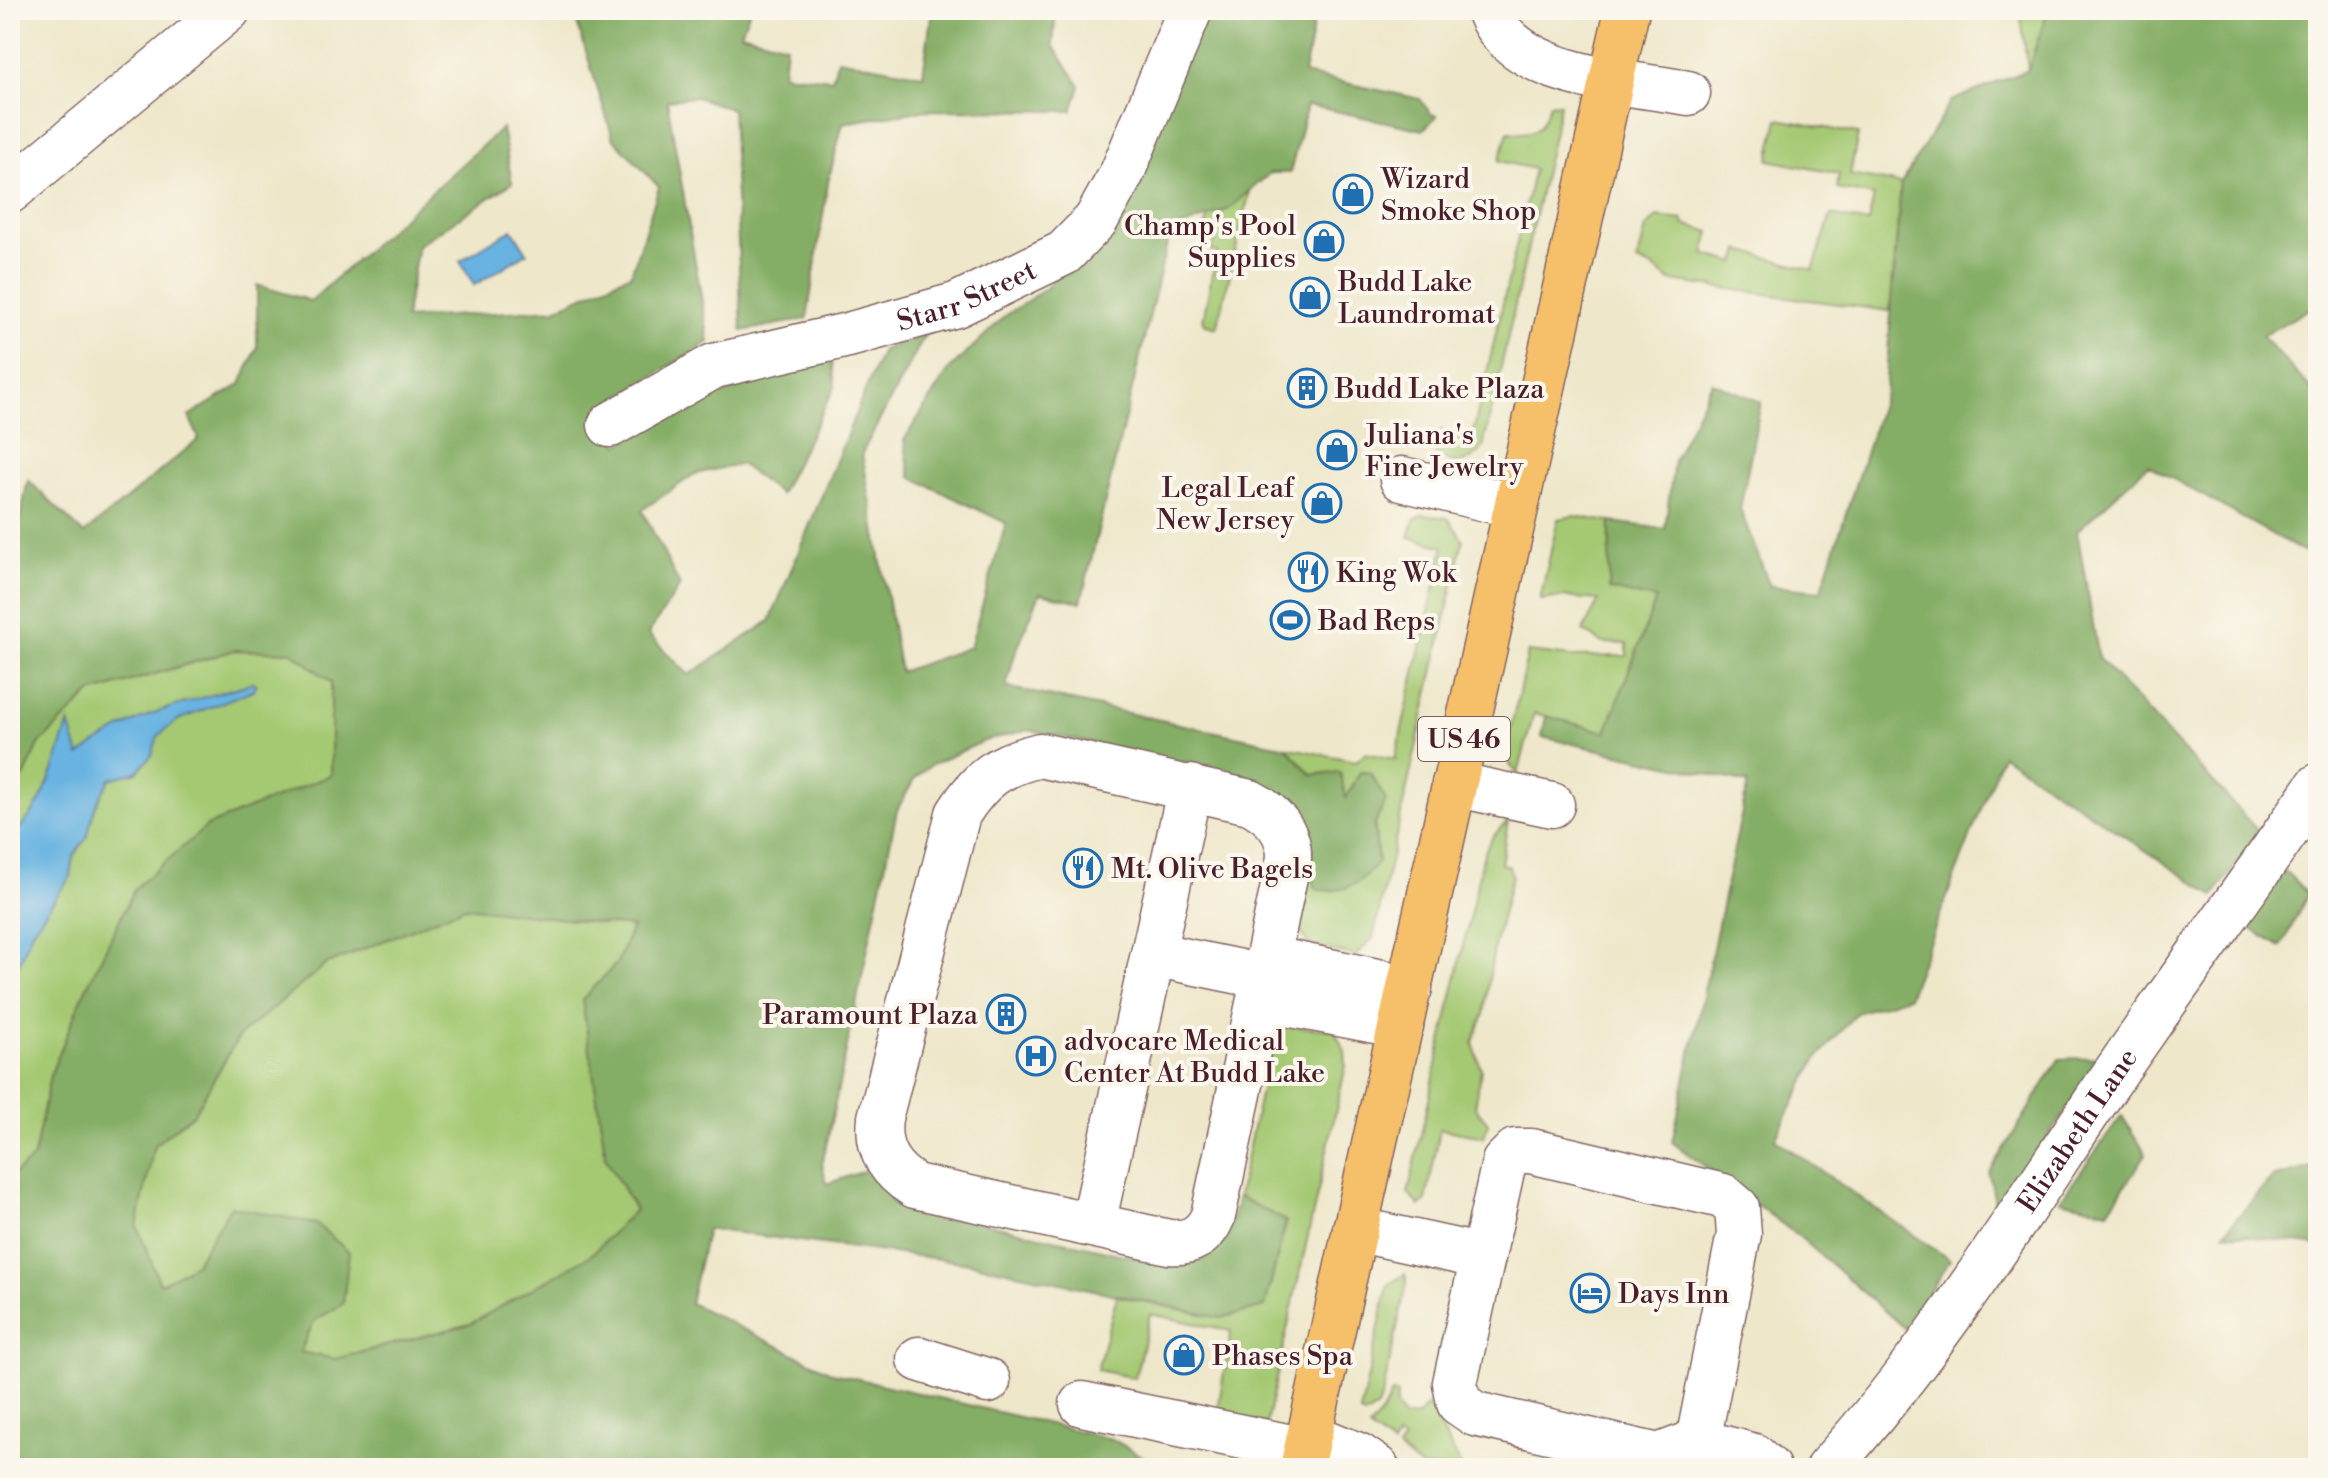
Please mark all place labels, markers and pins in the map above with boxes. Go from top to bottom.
place label: Wizard Smoke Shop [1380,162,1536,229]
shop icon: Wizard Smoke Shop [1332,173,1374,215]
place label: Champ's Pool Supplies [1124,209,1296,276]
shop icon: Champ's Pool Supplies [1303,220,1345,262]
place label: Budd Lake Laundromat [1337,265,1495,332]
shop icon: Budd Lake Laundromat [1289,276,1331,318]
building icon: Budd Lake Plaza [1286,367,1328,409]
place label: Budd Lake Plaza [1334,372,1545,407]
place label: Juliana's Fine Jewelry [1364,418,1524,485]
shop icon: Juliana's Fine Jewelry [1316,429,1358,471]
place label: Legal Leaf New Jersey [1156,471,1296,538]
shop icon: Legal Leaf New Jersey [1301,482,1343,524]
restaurant icon: King Wok [1287,551,1329,593]
place label: King Wok [1336,556,1458,591]
sports icon: Bad Reps [1269,599,1311,641]
place label: Bad Reps [1317,604,1435,639]
restaurant icon: Mt. Olive Bagels [1062,847,1104,889]
place label: Mt. Olive Bagels [1111,852,1313,887]
building icon: Paramount Plaza [985,993,1027,1035]
place label: Paramount Plaza [762,998,979,1033]
place label: advocare Medical Center At Budd Lake [1064,1024,1325,1091]
hospital icon: advocare Medical Center At Budd Lake [1015,1035,1057,1077]
hotel icon: Days Inn [1569,1272,1611,1314]
place label: Days Inn [1618,1277,1730,1312]
shop icon: Phases Spa [1163,1334,1205,1376]
place label: Phases Spa [1212,1339,1354,1374]

